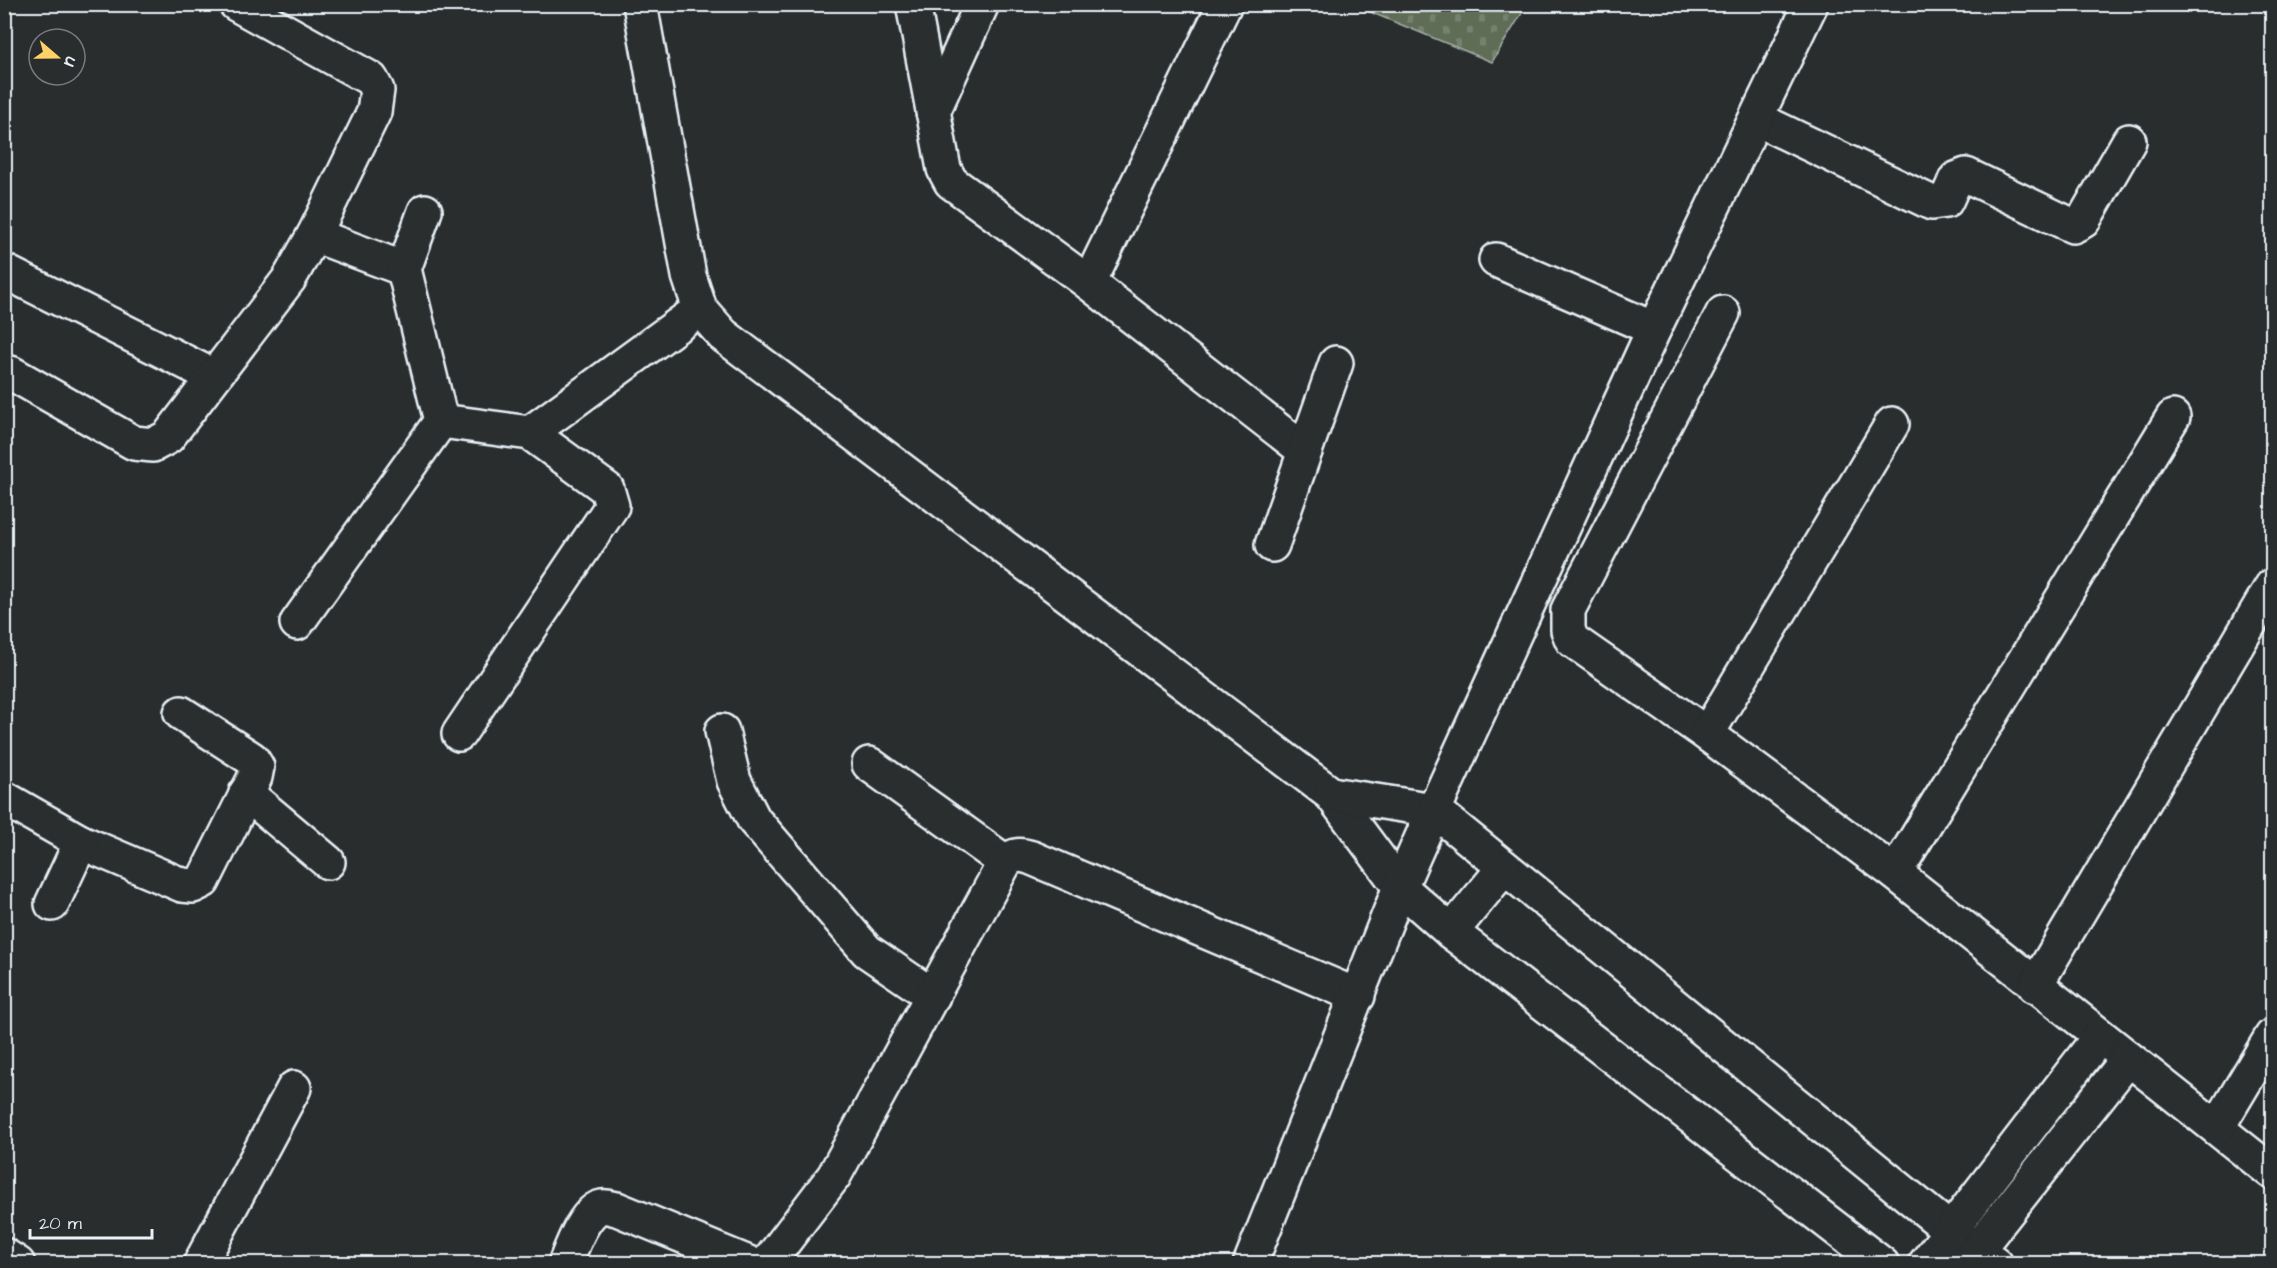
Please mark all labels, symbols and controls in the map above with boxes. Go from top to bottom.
north arrow [27,27,87,87]
text: U [58,54,82,70]
scale bar [30,1202,152,1240]
text: 20 m [39,1211,82,1236]

